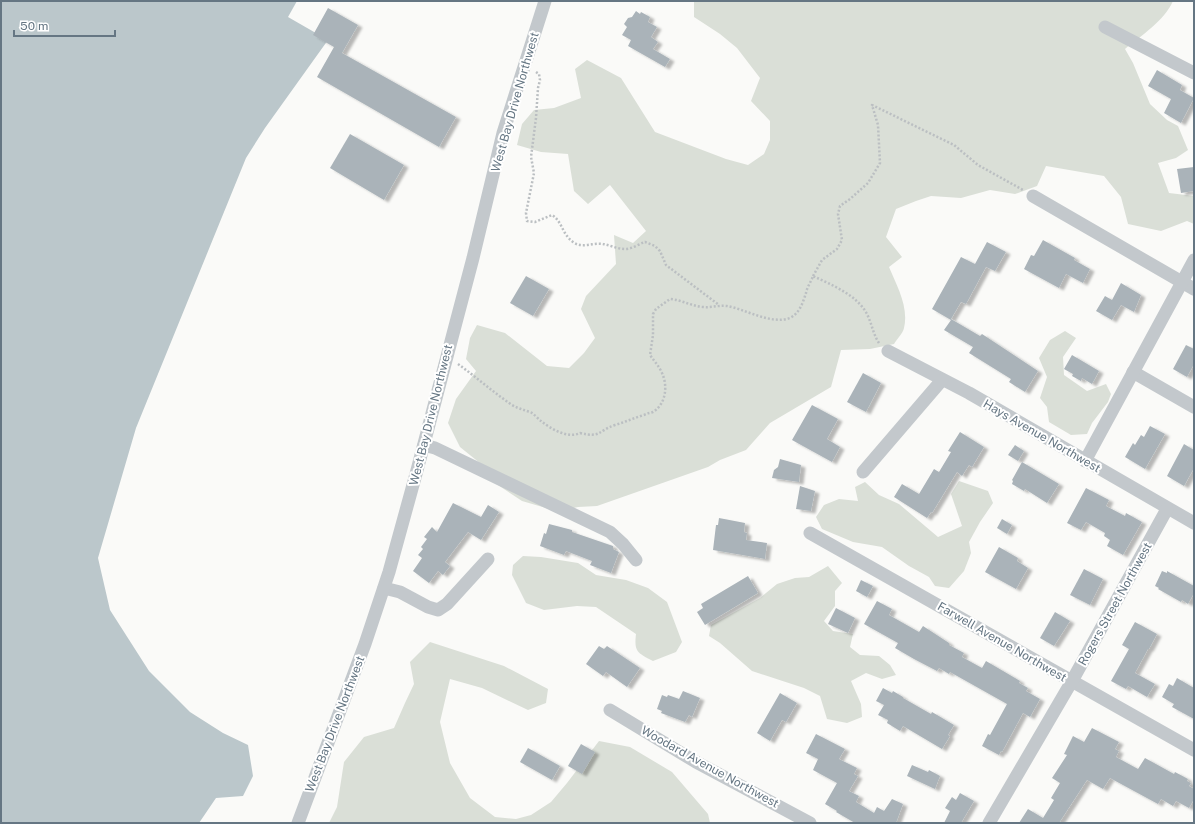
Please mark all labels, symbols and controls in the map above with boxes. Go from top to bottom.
scale bar [14,12,115,38]
text: 50 m [20,19,48,33]
street label: West Bay Drive Northwest [488,30,542,174]
street label: West Bay Drive Northwest [407,343,455,487]
street label: Hays Avenue Northwest [981,397,1103,476]
street label: Rogers Street Northwest [1075,540,1155,668]
street label: Farwell Avenue Northwest [935,599,1069,685]
street label: West Bay Drive Northwest [303,654,368,794]
street label: Woodard Avenue Northwest [639,723,782,811]

